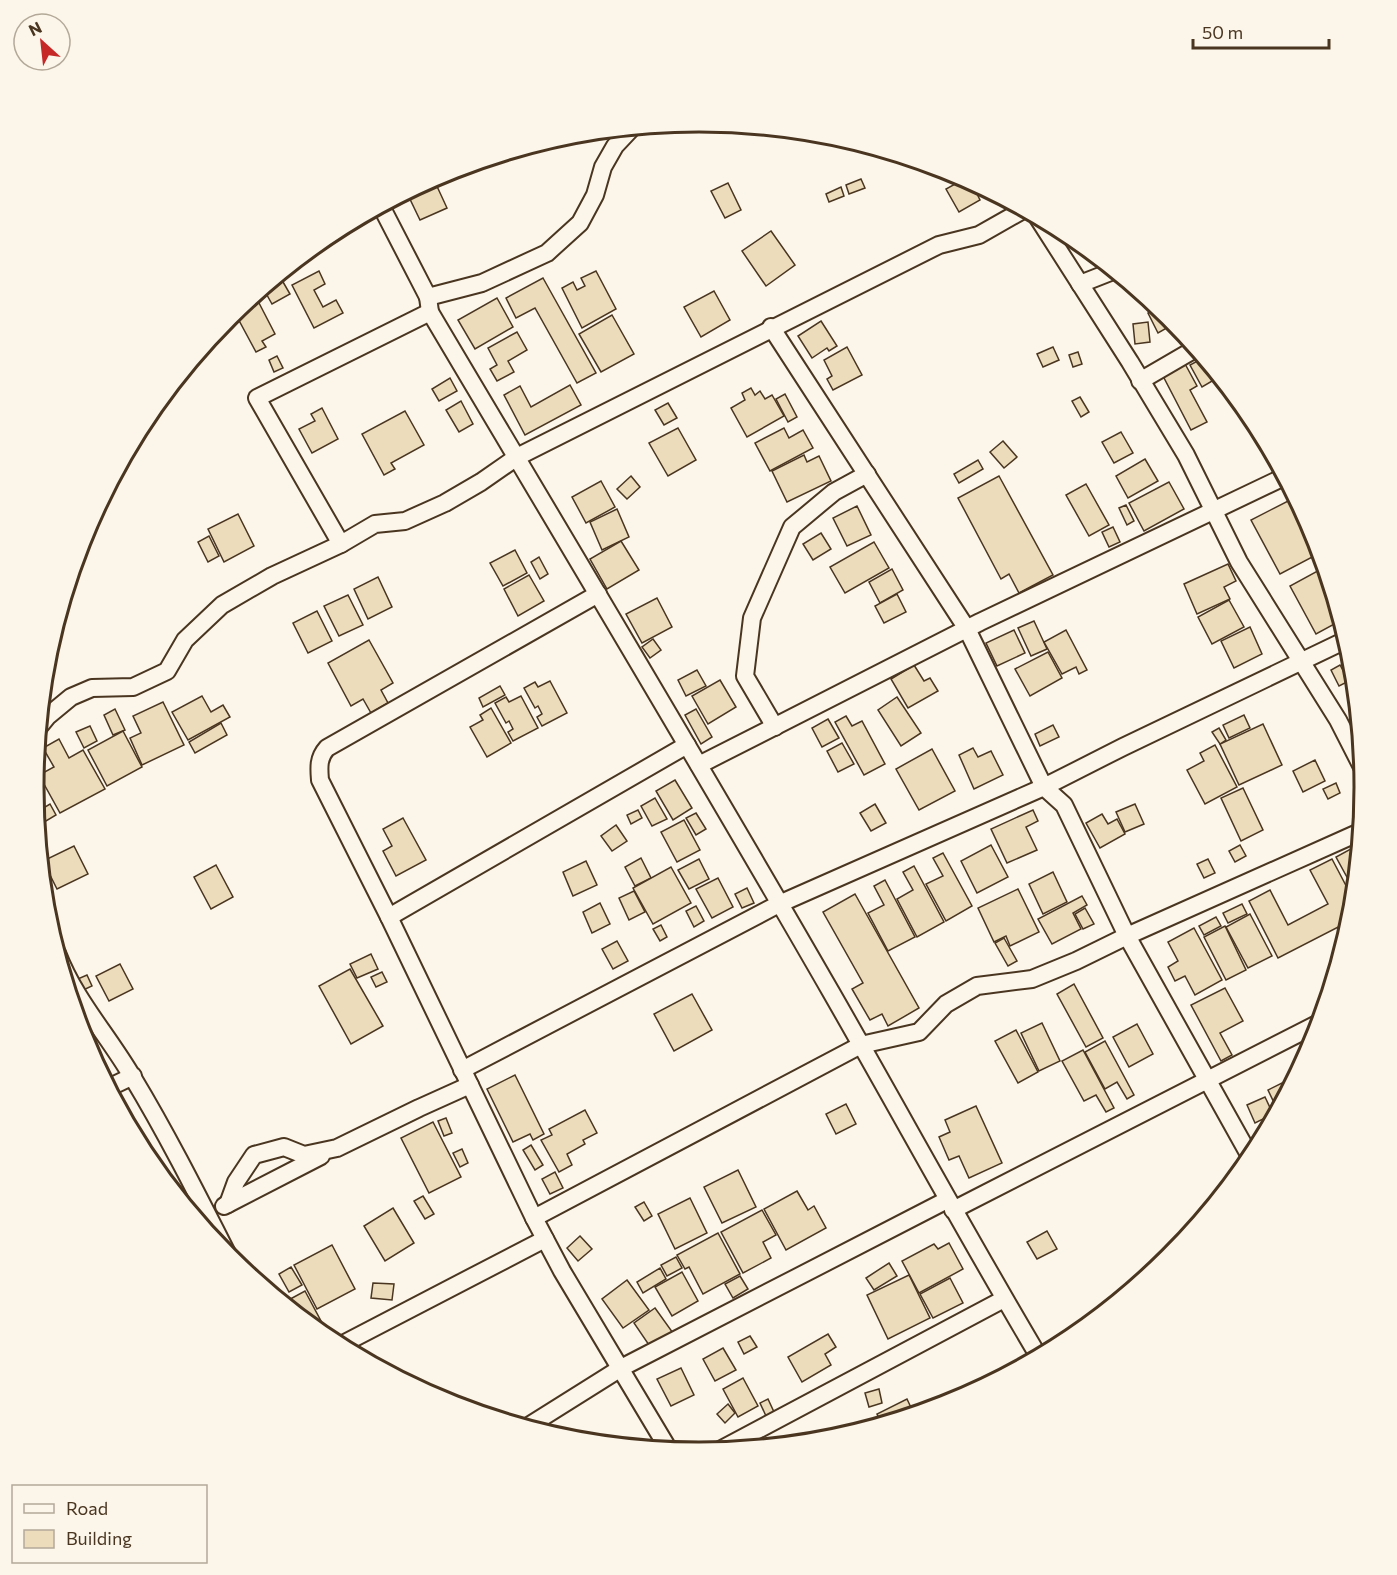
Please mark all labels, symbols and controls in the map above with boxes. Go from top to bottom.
north arrow [12,12,72,72]
scale bar [1193,12,1330,50]
text: N [25,17,45,39]
text: 50 m [1202,21,1243,43]
legend [12,1485,207,1563]
text: Road [66,1497,108,1519]
text: Building [66,1527,132,1549]

